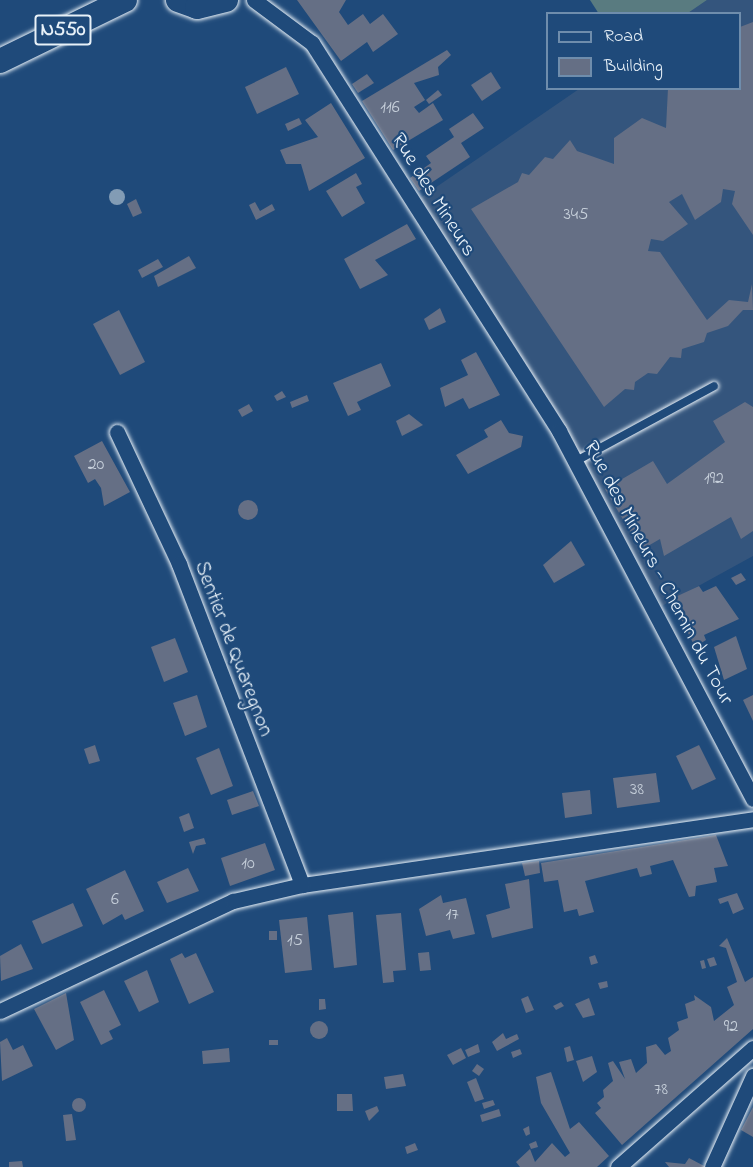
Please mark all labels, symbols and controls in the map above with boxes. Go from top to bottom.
legend [546,12,741,90]
road number: N550 [33,13,93,47]
text: Road [604,24,643,50]
text: Building [604,54,663,80]
house number: 116 [380,97,400,119]
street label: Rue des Mineurs [385,129,481,261]
house number: 345 [563,204,589,226]
street label: Rue des Mineurs - Chemin du Tour [578,437,738,709]
house number: 20 [88,454,104,476]
house number: 192 [704,468,724,490]
street label: Sentier de Quaregnon [188,558,278,740]
house number: 38 [630,779,644,801]
house number: 10 [241,853,255,875]
house number: 6 [111,889,119,911]
house number: 17 [445,904,459,926]
house number: 15 [287,930,303,952]
house number: 92 [724,1016,738,1038]
house number: 78 [654,1079,668,1101]

